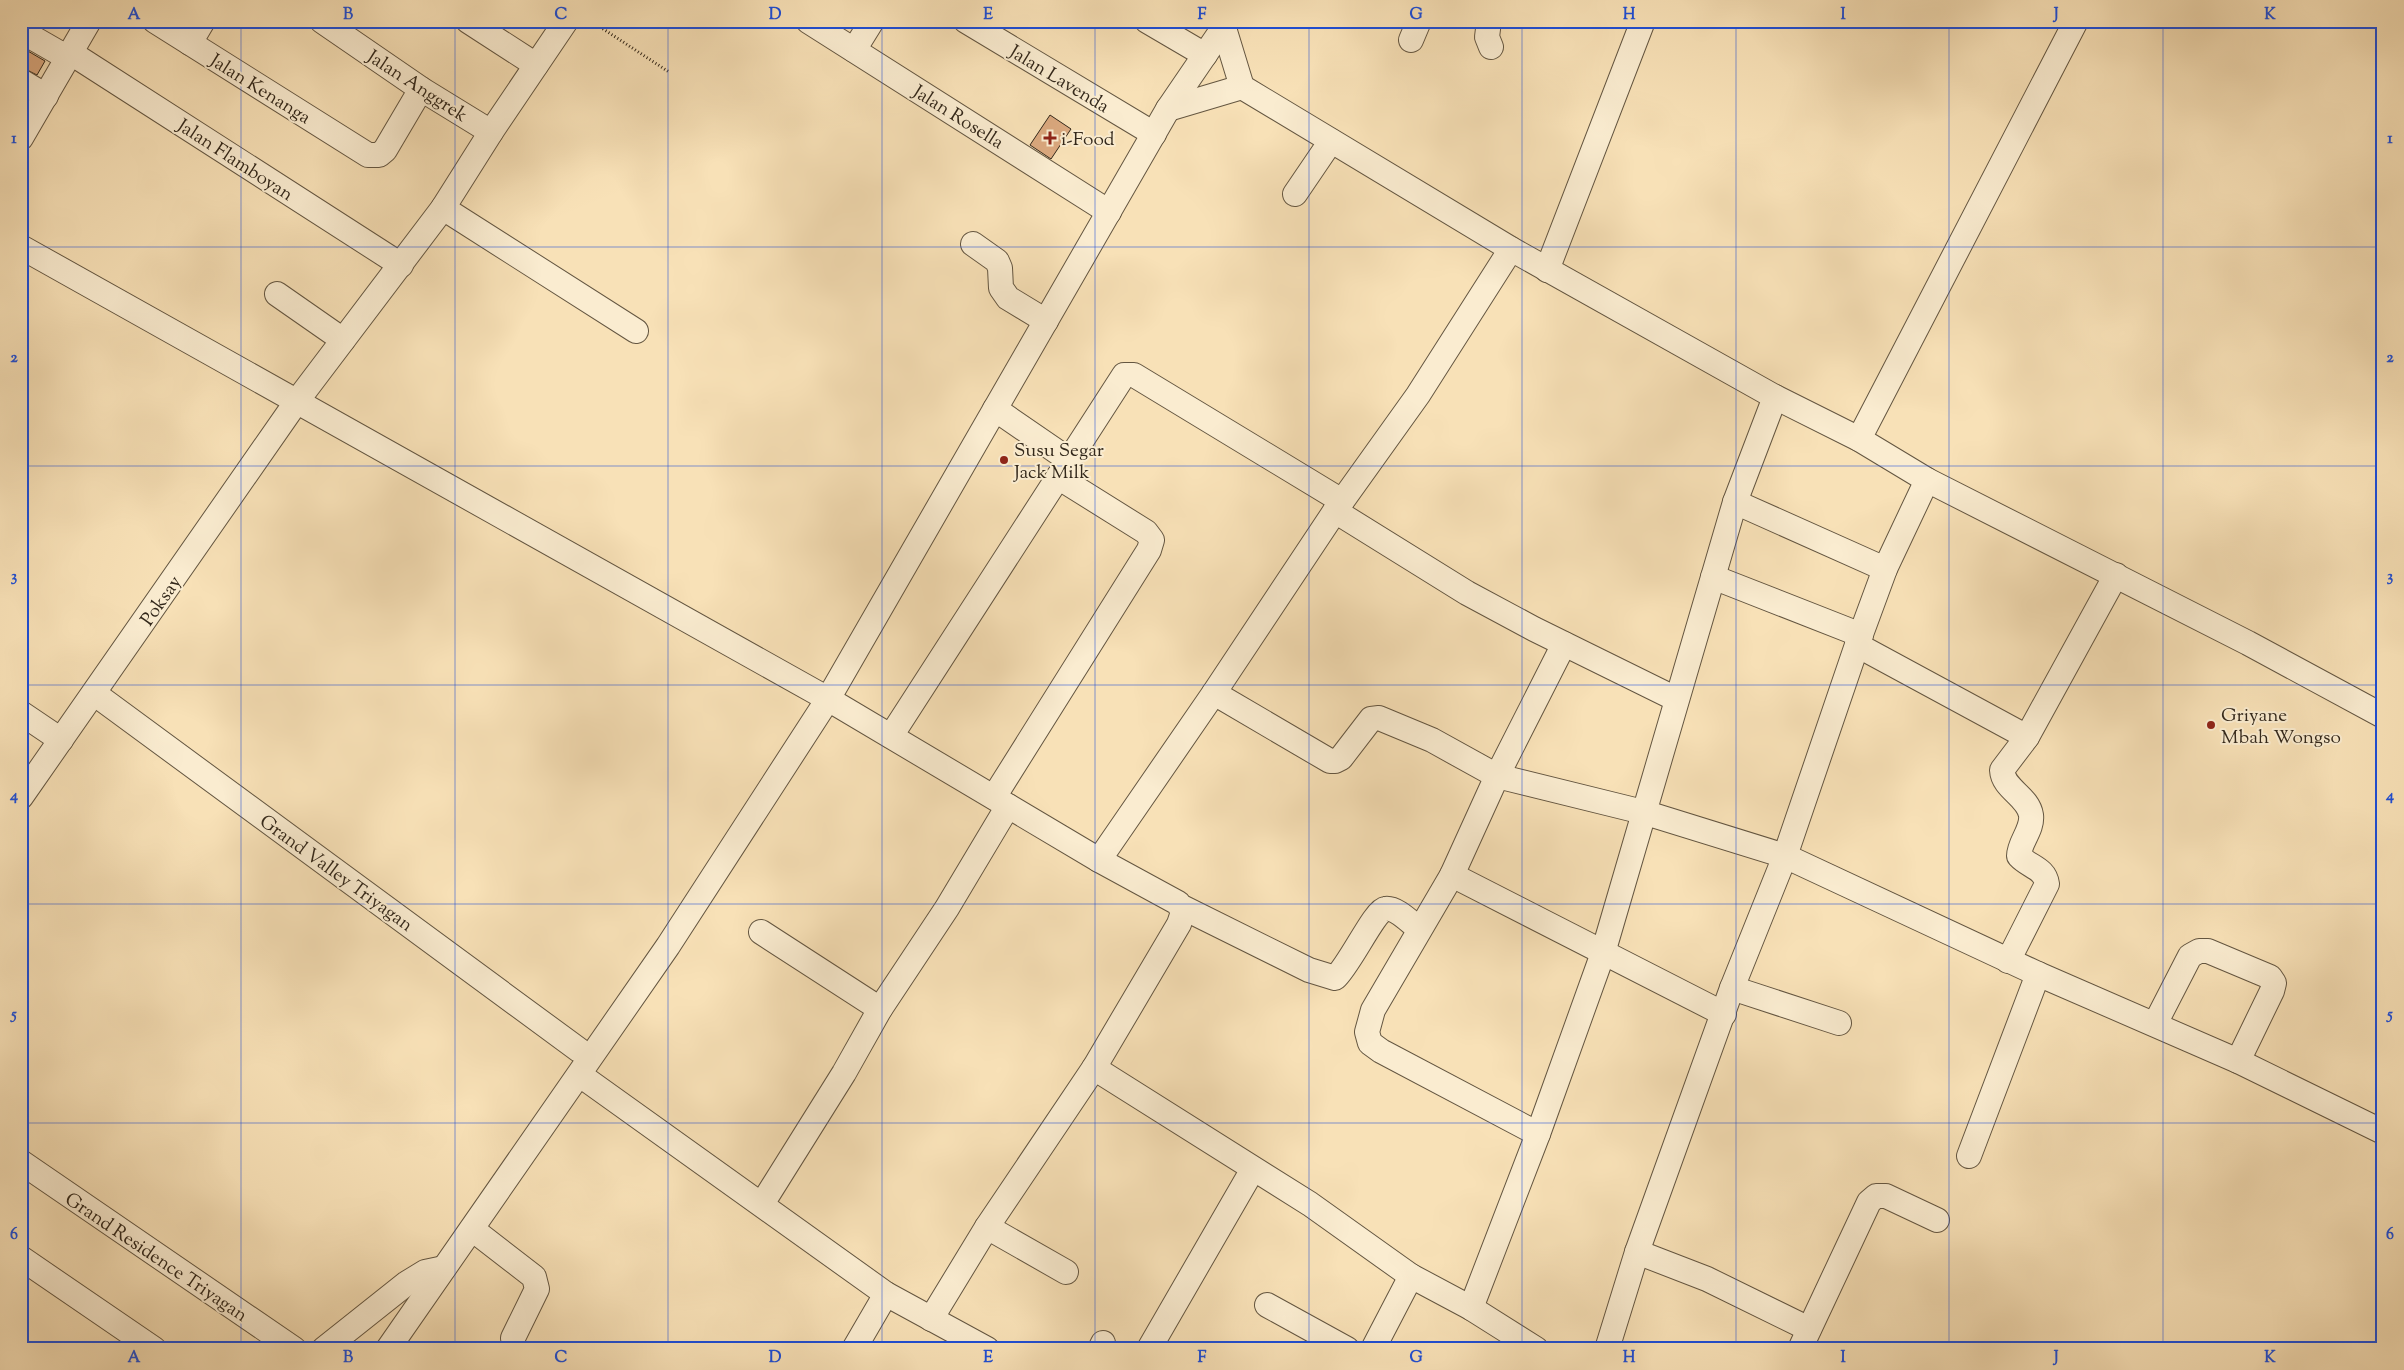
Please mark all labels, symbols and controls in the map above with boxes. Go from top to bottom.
text: A [128,4,141,27]
text: B [343,4,353,27]
text: C [555,4,568,27]
text: D [769,4,782,27]
text: E [983,4,993,27]
text: F [1198,4,1207,27]
text: G [1409,4,1423,27]
text: H [1623,4,1636,27]
text: I [1840,4,1846,27]
text: J [2052,4,2059,27]
text: K [2264,4,2276,27]
street label: Jalan Lavenda [1003,39,1114,121]
street label: Jalan Anggrek [360,44,473,130]
street label: Jalan Kenanga [203,48,316,132]
street label: Jalan Rosella [906,79,1009,157]
street label: Jalan Flamboyan [171,113,298,209]
place label: i-Food [1061,127,1115,154]
text: 1 [11,128,17,151]
text: 1 [2387,128,2393,151]
marker: i-Food [1043,131,1057,145]
text: 2 [10,347,18,370]
text: 2 [2386,347,2394,370]
place label: Susu Segar Jack Milk [1013,438,1104,487]
marker: Susu Segar Jack Milk [998,454,1010,466]
text: 3 [11,566,18,589]
text: 3 [2387,566,2394,589]
street label: Poksay [135,570,189,632]
place label: Griyane Mbah Wongso [2221,703,2341,752]
marker: Griyane Mbah Wongso [2205,719,2217,731]
text: 4 [9,785,18,808]
text: 4 [2385,785,2394,808]
street label: Grand Valley Triyagan [253,809,418,939]
text: 5 [9,1004,17,1027]
text: 5 [2385,1004,2393,1027]
street label: Grand Residence Triyagan [59,1187,252,1329]
text: 6 [10,1224,18,1247]
text: 6 [2386,1224,2394,1247]
text: A [128,1347,141,1370]
text: B [343,1347,353,1370]
text: C [555,1347,568,1370]
text: D [769,1347,782,1370]
text: E [983,1347,993,1370]
text: F [1198,1347,1207,1370]
text: G [1409,1347,1423,1370]
text: H [1623,1347,1636,1370]
text: I [1840,1347,1846,1370]
text: J [2052,1347,2059,1370]
text: K [2264,1347,2276,1370]

